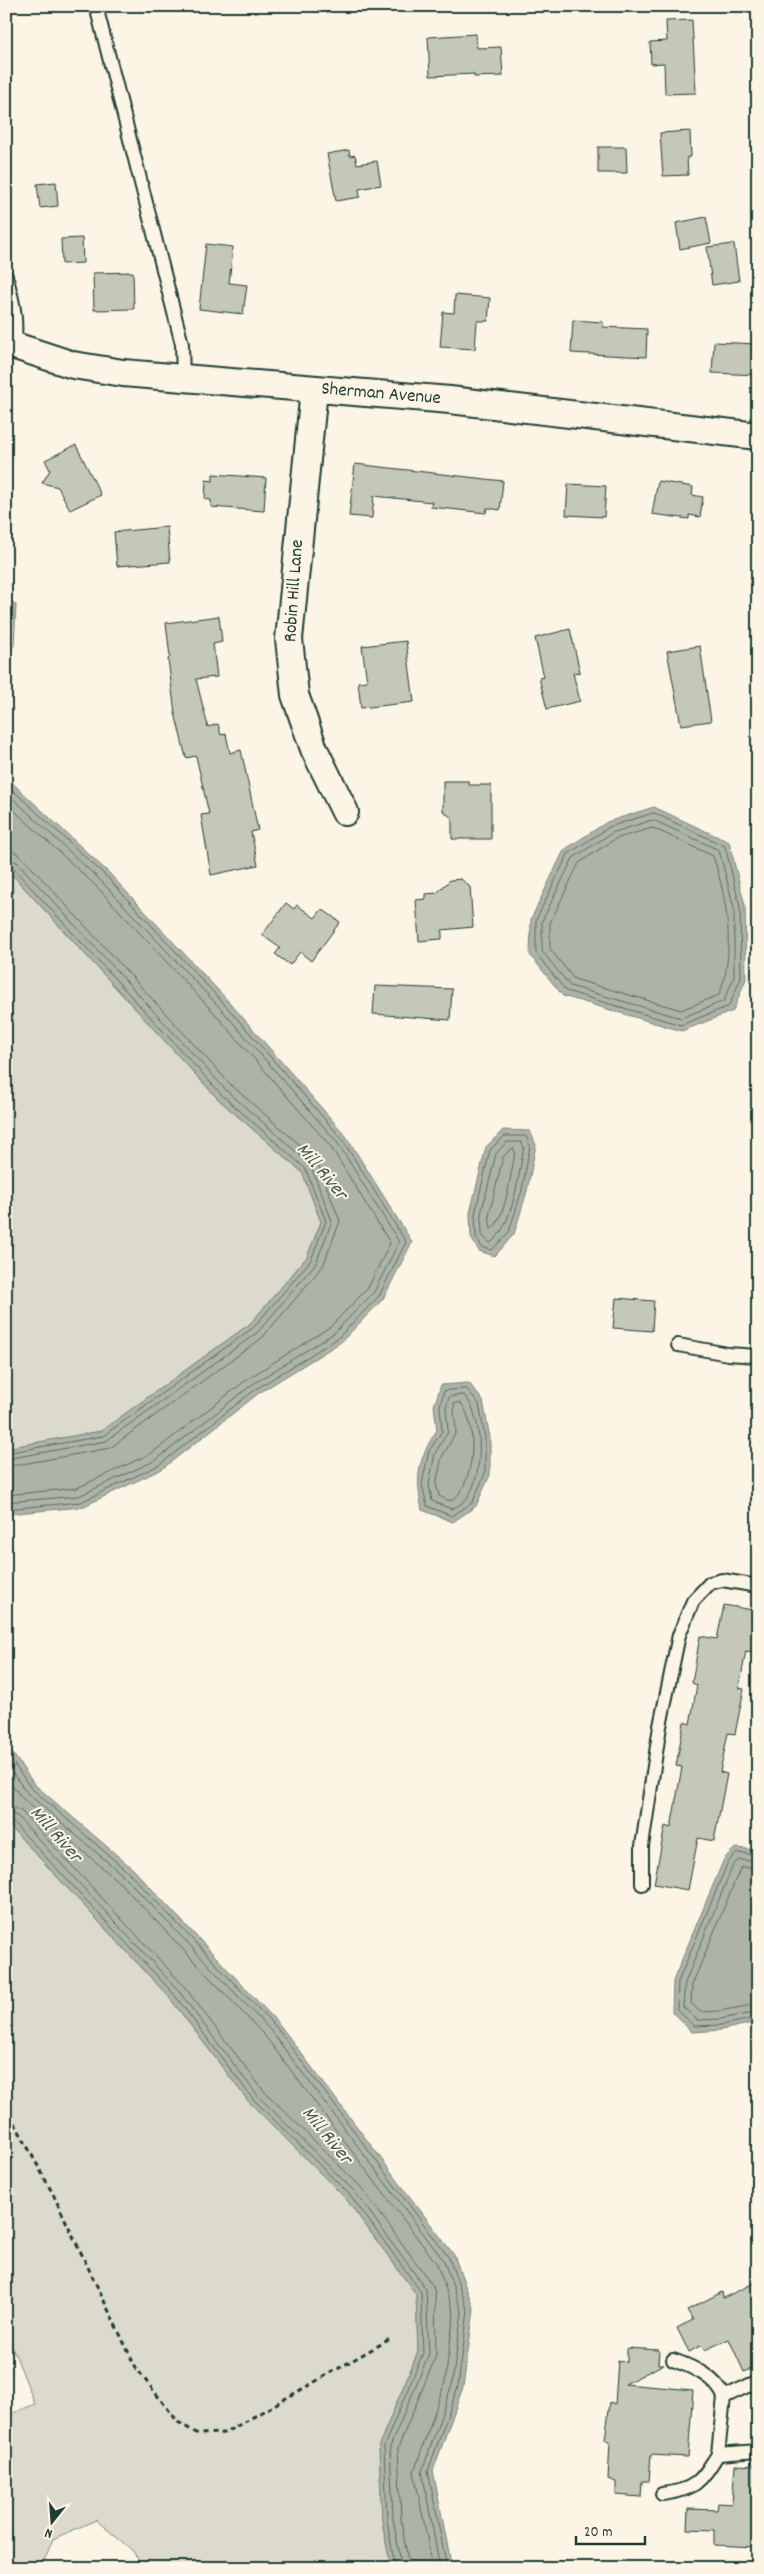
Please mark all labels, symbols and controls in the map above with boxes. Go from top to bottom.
street label: Sherman Avenue [320,376,442,413]
street label: Robin Hill Lane [278,539,312,643]
water label: Mill River [289,1137,355,1209]
water label: Mill River [22,1800,89,1872]
water label: Mill River [294,2101,360,2173]
north arrow [28,2496,78,2546]
scale bar [576,2514,645,2546]
text: N [42,2522,55,2543]
text: 20 m [584,2522,612,2544]

